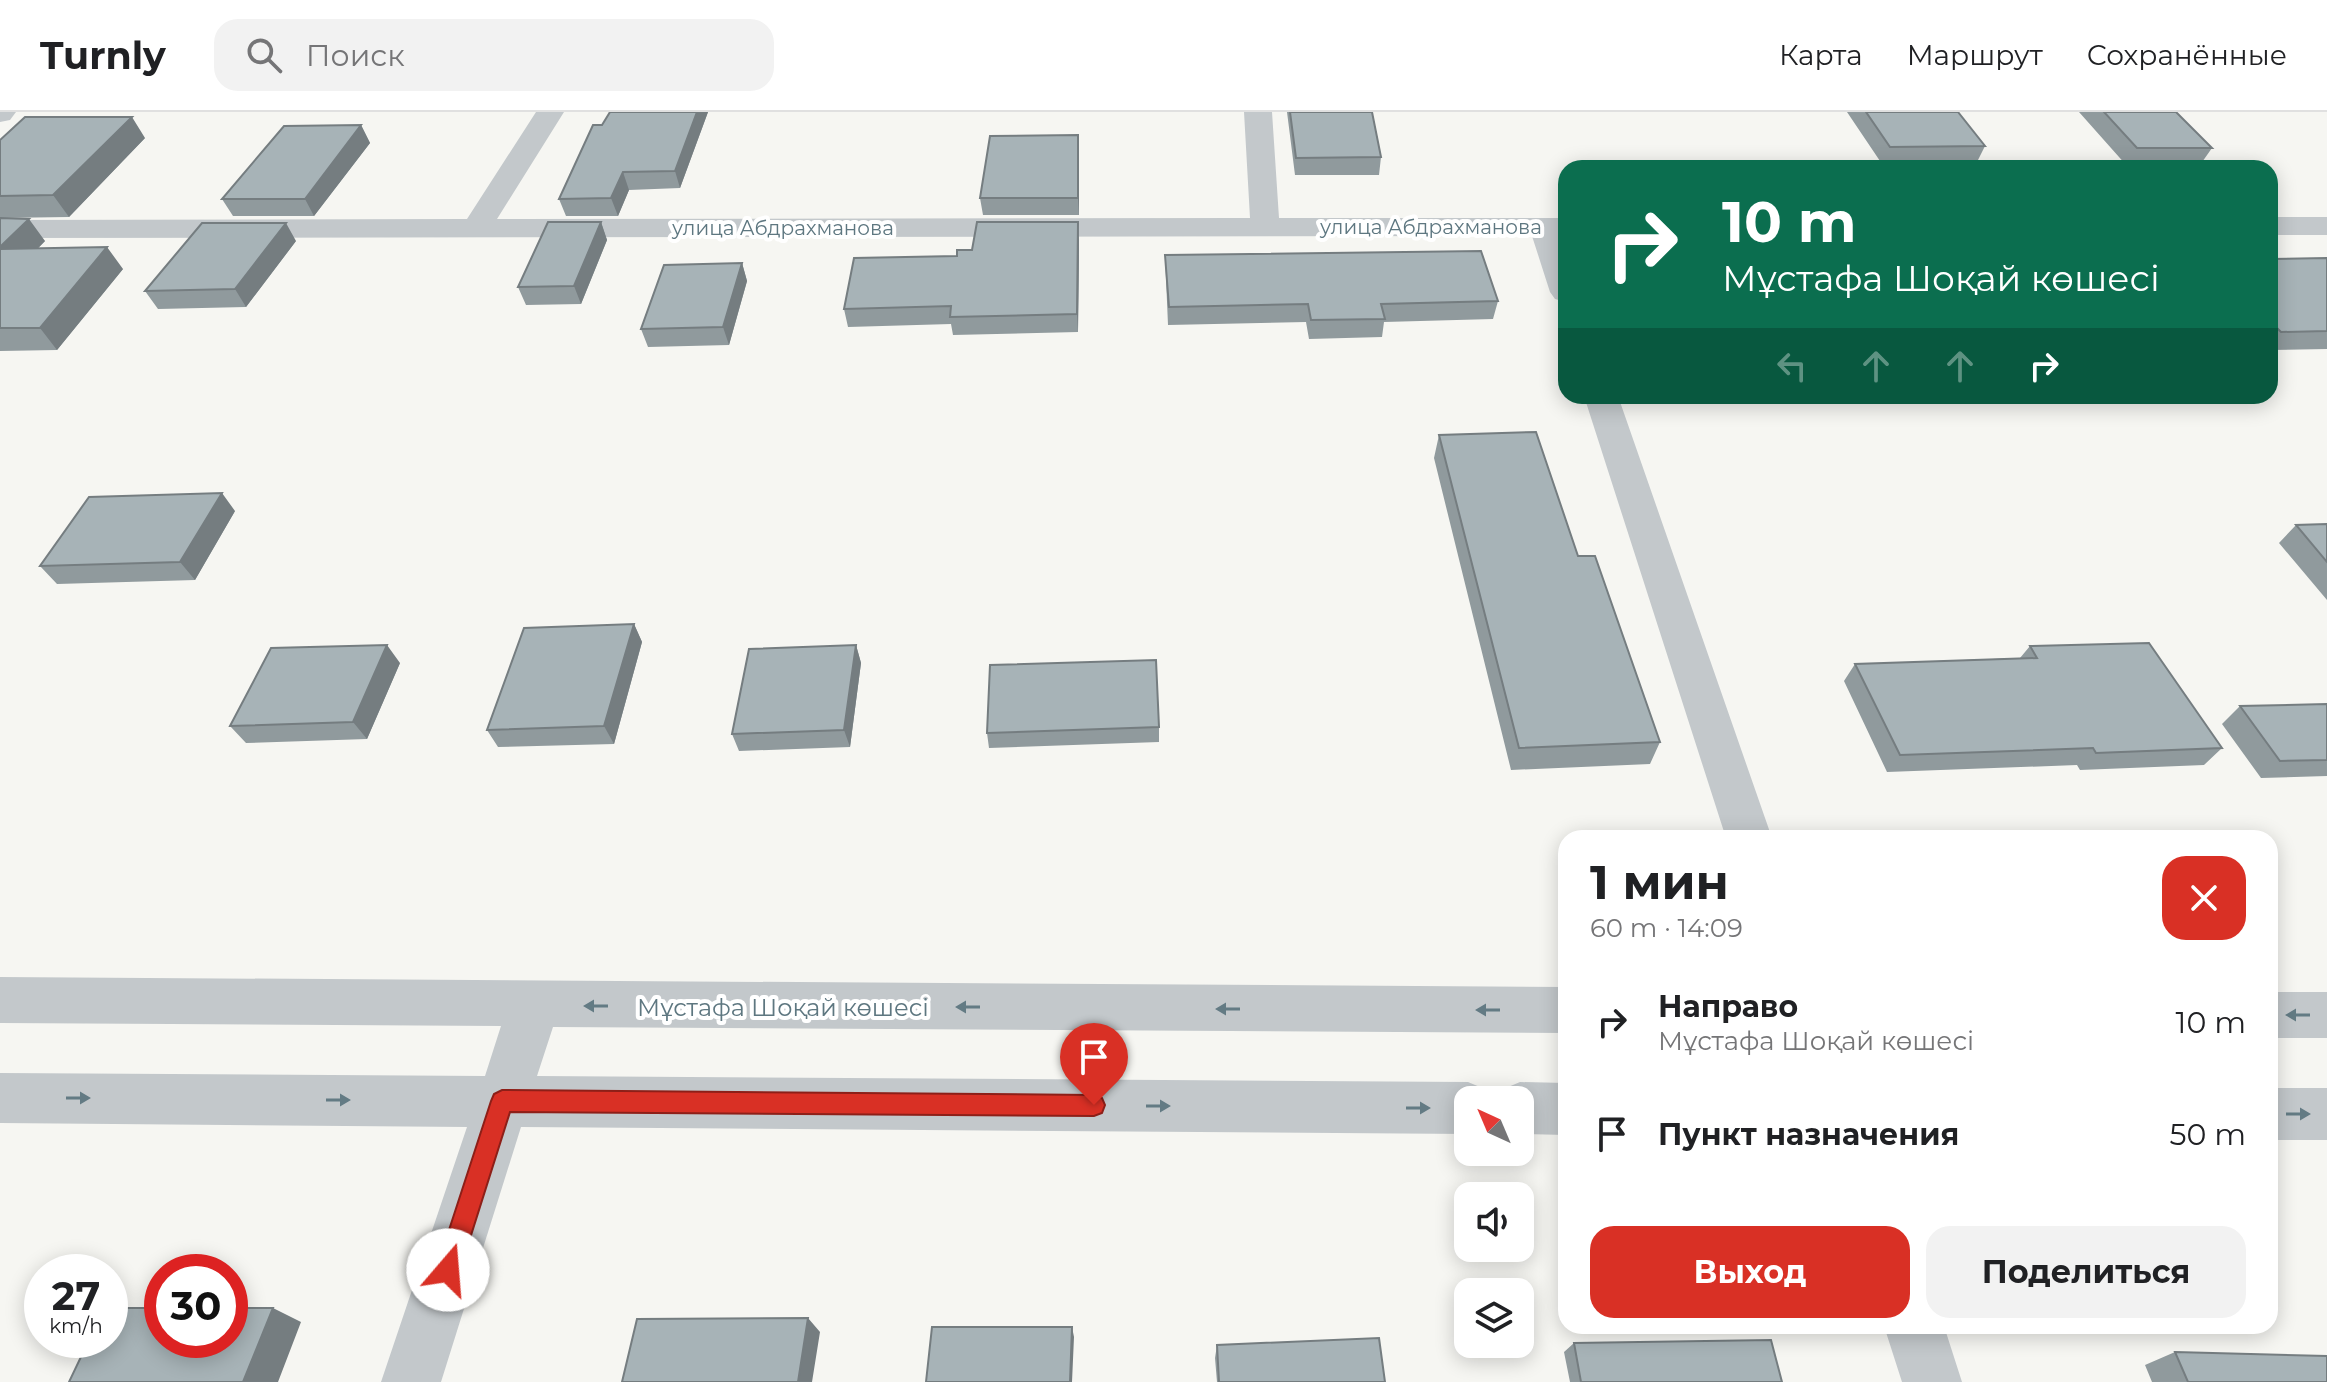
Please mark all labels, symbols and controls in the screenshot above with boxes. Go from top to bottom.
search box [214,19,774,91]
text: Turnly [40,32,166,79]
icon: search [242,33,286,77]
text: Поиск [306,37,405,74]
text: Карта [1779,38,1863,72]
text: Маршрут [1907,38,2043,72]
text: Сохранённые [2087,38,2287,72]
text: 10 m [1722,188,1857,256]
icon: right [1590,192,1694,296]
street label: улица Абдрахманова [1319,215,1542,239]
street label: улица Абдрахманова [671,216,894,240]
text: Мұстафа Шоқай көшесі [1722,256,2160,300]
icon: left [1770,344,1814,388]
icon: ahead [1854,344,1898,388]
icon: ahead [1938,344,1982,388]
icon: right [2022,344,2066,388]
text: 1 мин [1590,853,1729,911]
button: close [2162,856,2246,940]
text: 60 m · 14:09 [1590,912,1743,944]
text: Направо [1658,988,1798,1025]
street label: Мұстафа Шоқай көшесі [637,993,929,1022]
one-way arrow [583,1000,608,1012]
icon: right [1590,1000,1634,1044]
one-way arrow [955,1001,980,1013]
one-way arrow [1215,1002,1240,1015]
one-way arrow [1475,1004,1500,1016]
text: 10 m [2176,1004,2246,1041]
one-way arrow [2285,1009,2311,1021]
pin [1060,1023,1128,1105]
text: Мұстафа Шоқай көшесі [1658,1025,1974,1057]
icon: arrive [1072,1035,1116,1079]
north arrow [1454,1086,1534,1166]
map controls [1454,1086,1534,1358]
one-way arrow [66,1092,91,1104]
one-way arrow [326,1094,351,1106]
one-way arrow [1146,1100,1171,1112]
one-way arrow [1406,1102,1431,1114]
one-way arrow [2286,1108,2312,1120]
icon: arrive [1590,1112,1634,1156]
text: Пункт назначения [1658,1116,1959,1153]
text: 50 m [2169,1116,2246,1153]
button: sound [1454,1182,1534,1262]
button: Выход [1590,1226,1910,1318]
button: Поделиться [1926,1226,2246,1318]
position arrow [406,1228,490,1312]
speed limit sign: 30 [144,1254,248,1358]
text: 27 [52,1271,100,1320]
button: layers [1454,1278,1534,1358]
text: km/h [49,1314,103,1338]

